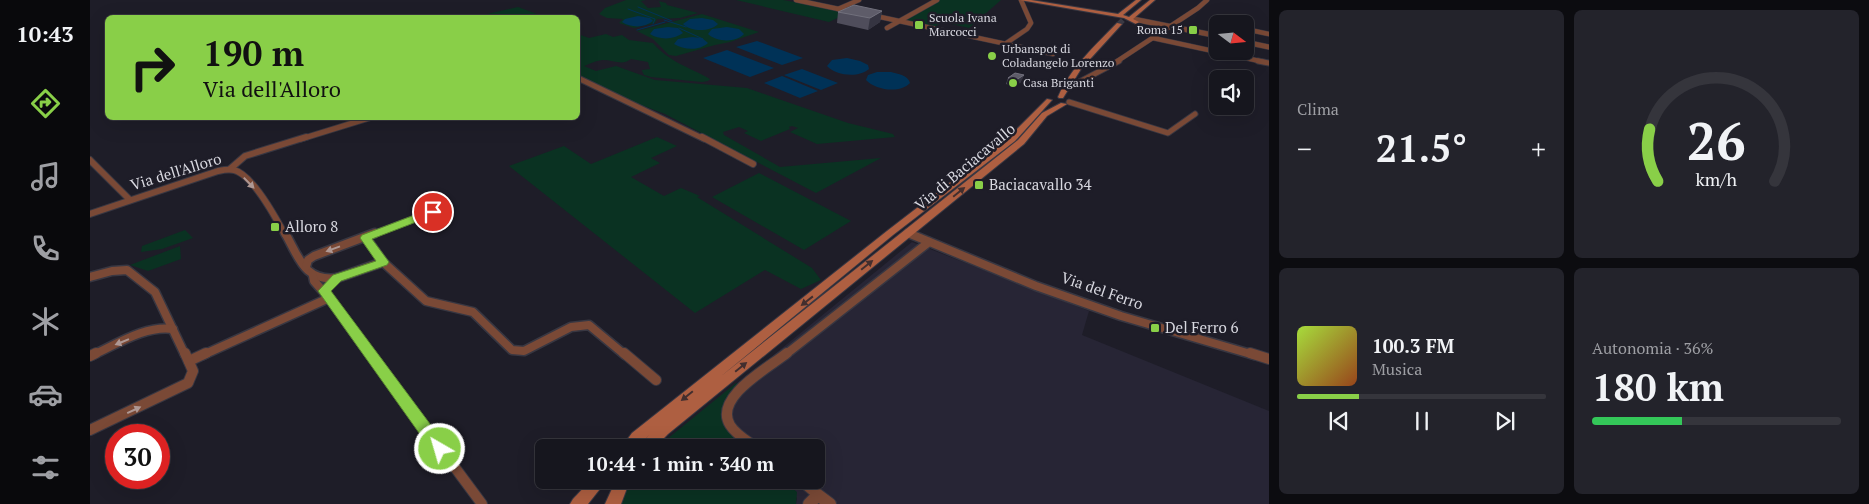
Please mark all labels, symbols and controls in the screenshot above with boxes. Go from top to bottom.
place label: Scuola Ivana Marcocci [929,10,997,39]
north arrow [1209,15,1254,60]
map controls [1209,15,1254,115]
text: 10:43 [16,19,74,48]
marker: Scuola Ivana Marcocci [913,19,925,31]
place label: Roma 15 [1137,22,1183,37]
marker: Roma 15 [1187,24,1199,36]
text: 190 m [203,30,304,76]
icon: right [120,35,185,100]
place label: Urbanspot di Coladangelo Lorenzo [1002,41,1115,70]
marker: Urbanspot di Coladangelo Lorenzo [986,50,998,62]
button: sound [1209,70,1254,115]
text: Via dell'Alloro [203,74,341,103]
place label: Casa Briganti [1023,75,1095,90]
marker: Casa Briganti [1007,77,1019,89]
icon: directions [28,86,63,121]
text: Clima [1297,98,1339,120]
text: 26 [1687,106,1746,175]
street label: Via di Baciacavallo [910,118,1019,214]
text: 21.5° [1376,123,1467,173]
text: − [1297,130,1312,167]
text: + [1531,130,1546,167]
street label: Via dell'Alloro [128,148,224,194]
icon: music [28,159,63,194]
text: km/h [1696,167,1738,191]
place label: Baciacavallo 34 [989,174,1092,194]
one-way arrow [243,176,255,188]
marker: Baciacavallo 34 [973,179,985,191]
one-way arrow [952,186,965,197]
pin [412,191,454,233]
icon: arrive [419,198,447,226]
place label: Alloro 8 [285,216,338,236]
marker: Alloro 8 [269,221,281,233]
icon: phone [28,231,63,266]
one-way arrow [325,245,340,253]
one-way arrow [860,260,873,271]
street label: Via del Ferro [1059,267,1146,313]
one-way arrow [800,296,814,306]
icon: climate [28,304,63,339]
place label: Del Ferro 6 [1165,317,1239,337]
marker: Del Ferro 6 [1149,322,1161,334]
text: 100.3 FM [1372,333,1454,358]
text: Autonomia · 36% [1592,337,1714,359]
one-way arrow [115,339,129,347]
text: Musica [1372,358,1422,380]
one-way arrow [734,362,747,373]
text: 180 km [1592,362,1724,412]
icon: car [28,377,63,412]
one-way arrow [681,391,694,402]
one-way arrow [127,405,141,413]
icon: previous [1325,407,1353,435]
icon: pause [1408,407,1436,435]
icon: next [1491,407,1519,435]
position arrow [413,422,465,474]
speed limit sign: 30 [105,424,170,489]
icon: filters [28,450,63,485]
text: 10:44 · 1 min · 340 m [586,451,774,476]

